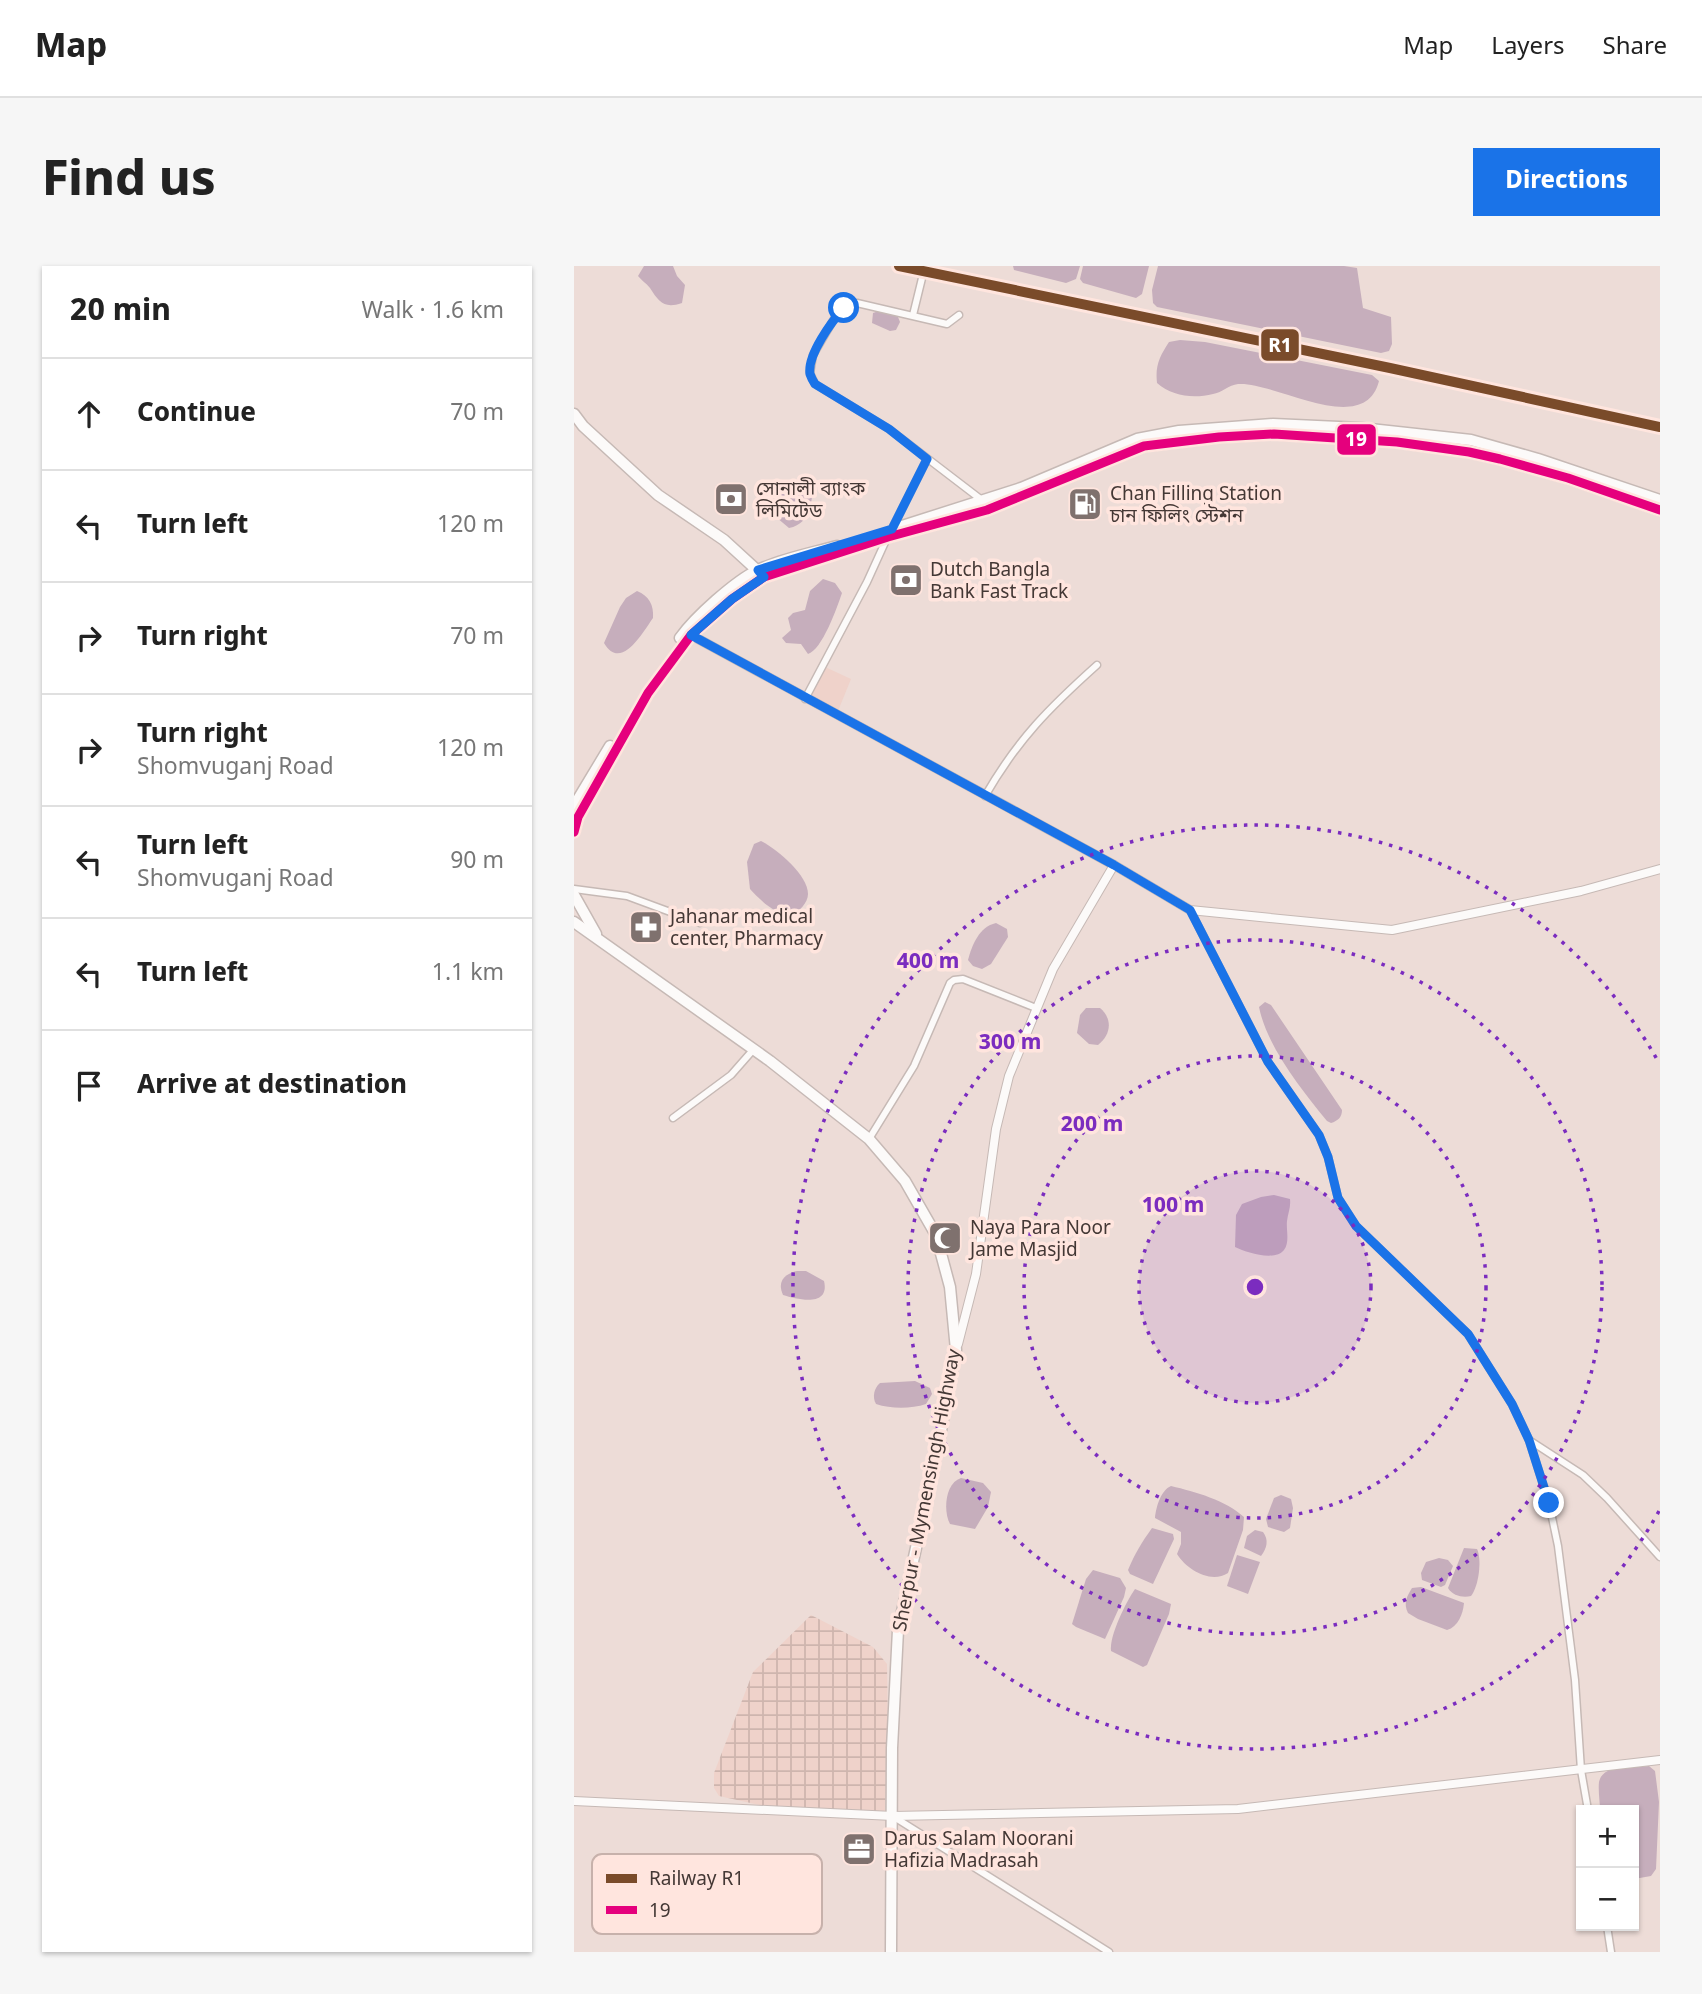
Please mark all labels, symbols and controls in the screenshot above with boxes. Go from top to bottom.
text: Map [35,27,107,70]
text: Map [1403,32,1453,64]
text: Layers [1491,32,1565,64]
text: Share [1603,32,1667,64]
button: Directions [1473,148,1660,216]
text: Find us [42,150,216,215]
text: 20 min [70,292,171,332]
route start [828,292,859,323]
text: Walk · 1.6 km [362,297,504,327]
line badge: R1 [1260,328,1300,362]
text: R1 [1268,335,1292,360]
icon: ahead [70,395,108,433]
text: Continue [137,397,256,432]
text: 70 m [450,399,504,429]
line badge: 19 [1336,423,1377,456]
text: 19 [1345,429,1367,454]
place label: সোনালী ব্যাংক লিমিটেড [755,477,866,525]
bank icon: সোনালী ব্যাংক লিমিটেড [712,480,750,518]
place label: Chan Filling Station চান ফিলিং স্টেশন [1109,483,1282,530]
fuel station icon: Chan Filling Station চান ফিলিং স্টেশন [1066,485,1104,523]
icon: left [70,507,108,545]
text: Turn left [137,509,248,544]
text: 120 m [437,511,504,541]
place label: Dutch Bangla Bank Fast Track [930,559,1068,606]
bank icon: Dutch Bangla Bank Fast Track [887,561,925,599]
icon: right [70,619,108,657]
text: Turn right [137,621,268,656]
text: 70 m [450,623,504,653]
text: Turn right [137,718,268,753]
icon: right [70,731,108,769]
text: 120 m [437,735,504,765]
text: Shomvuganj Road [137,753,334,783]
text: Turn left [137,830,248,865]
icon: left [70,843,108,881]
text: 90 m [450,847,504,877]
text: Shomvuganj Road [137,865,334,895]
place label: Jahanar medical center, Pharmacy [668,906,823,953]
pharmacy icon: Jahanar medical center, Pharmacy [627,908,665,946]
text: 400 m [897,949,959,977]
icon: left [70,955,108,993]
text: Turn left [137,957,248,992]
text: 1.1 km [432,959,504,989]
text: 300 m [979,1030,1041,1058]
icon: arrive [70,1067,108,1105]
text: Arrive at destination [137,1069,407,1104]
text: 200 m [1061,1112,1123,1140]
text: 100 m [1142,1193,1204,1221]
place label: Naya Para Noor Jame Masjid [968,1217,1111,1264]
mosque icon: Naya Para Noor Jame Masjid [926,1219,964,1257]
centre of rings [1243,1275,1267,1299]
street label: Sherpur - Mymensingh Highway [889,1347,968,1634]
route end [1533,1487,1564,1518]
map controls [1576,1805,1639,1931]
button: + [1576,1805,1639,1868]
place label: Darus Salam Noorani Hafizia Madrasah [884,1828,1074,1875]
office icon: Darus Salam Noorani Hafizia Madrasah [840,1830,878,1868]
legend [592,1854,822,1934]
text: Railway R1 [649,1868,744,1893]
button: − [1576,1868,1639,1931]
text: 19 [649,1900,671,1925]

